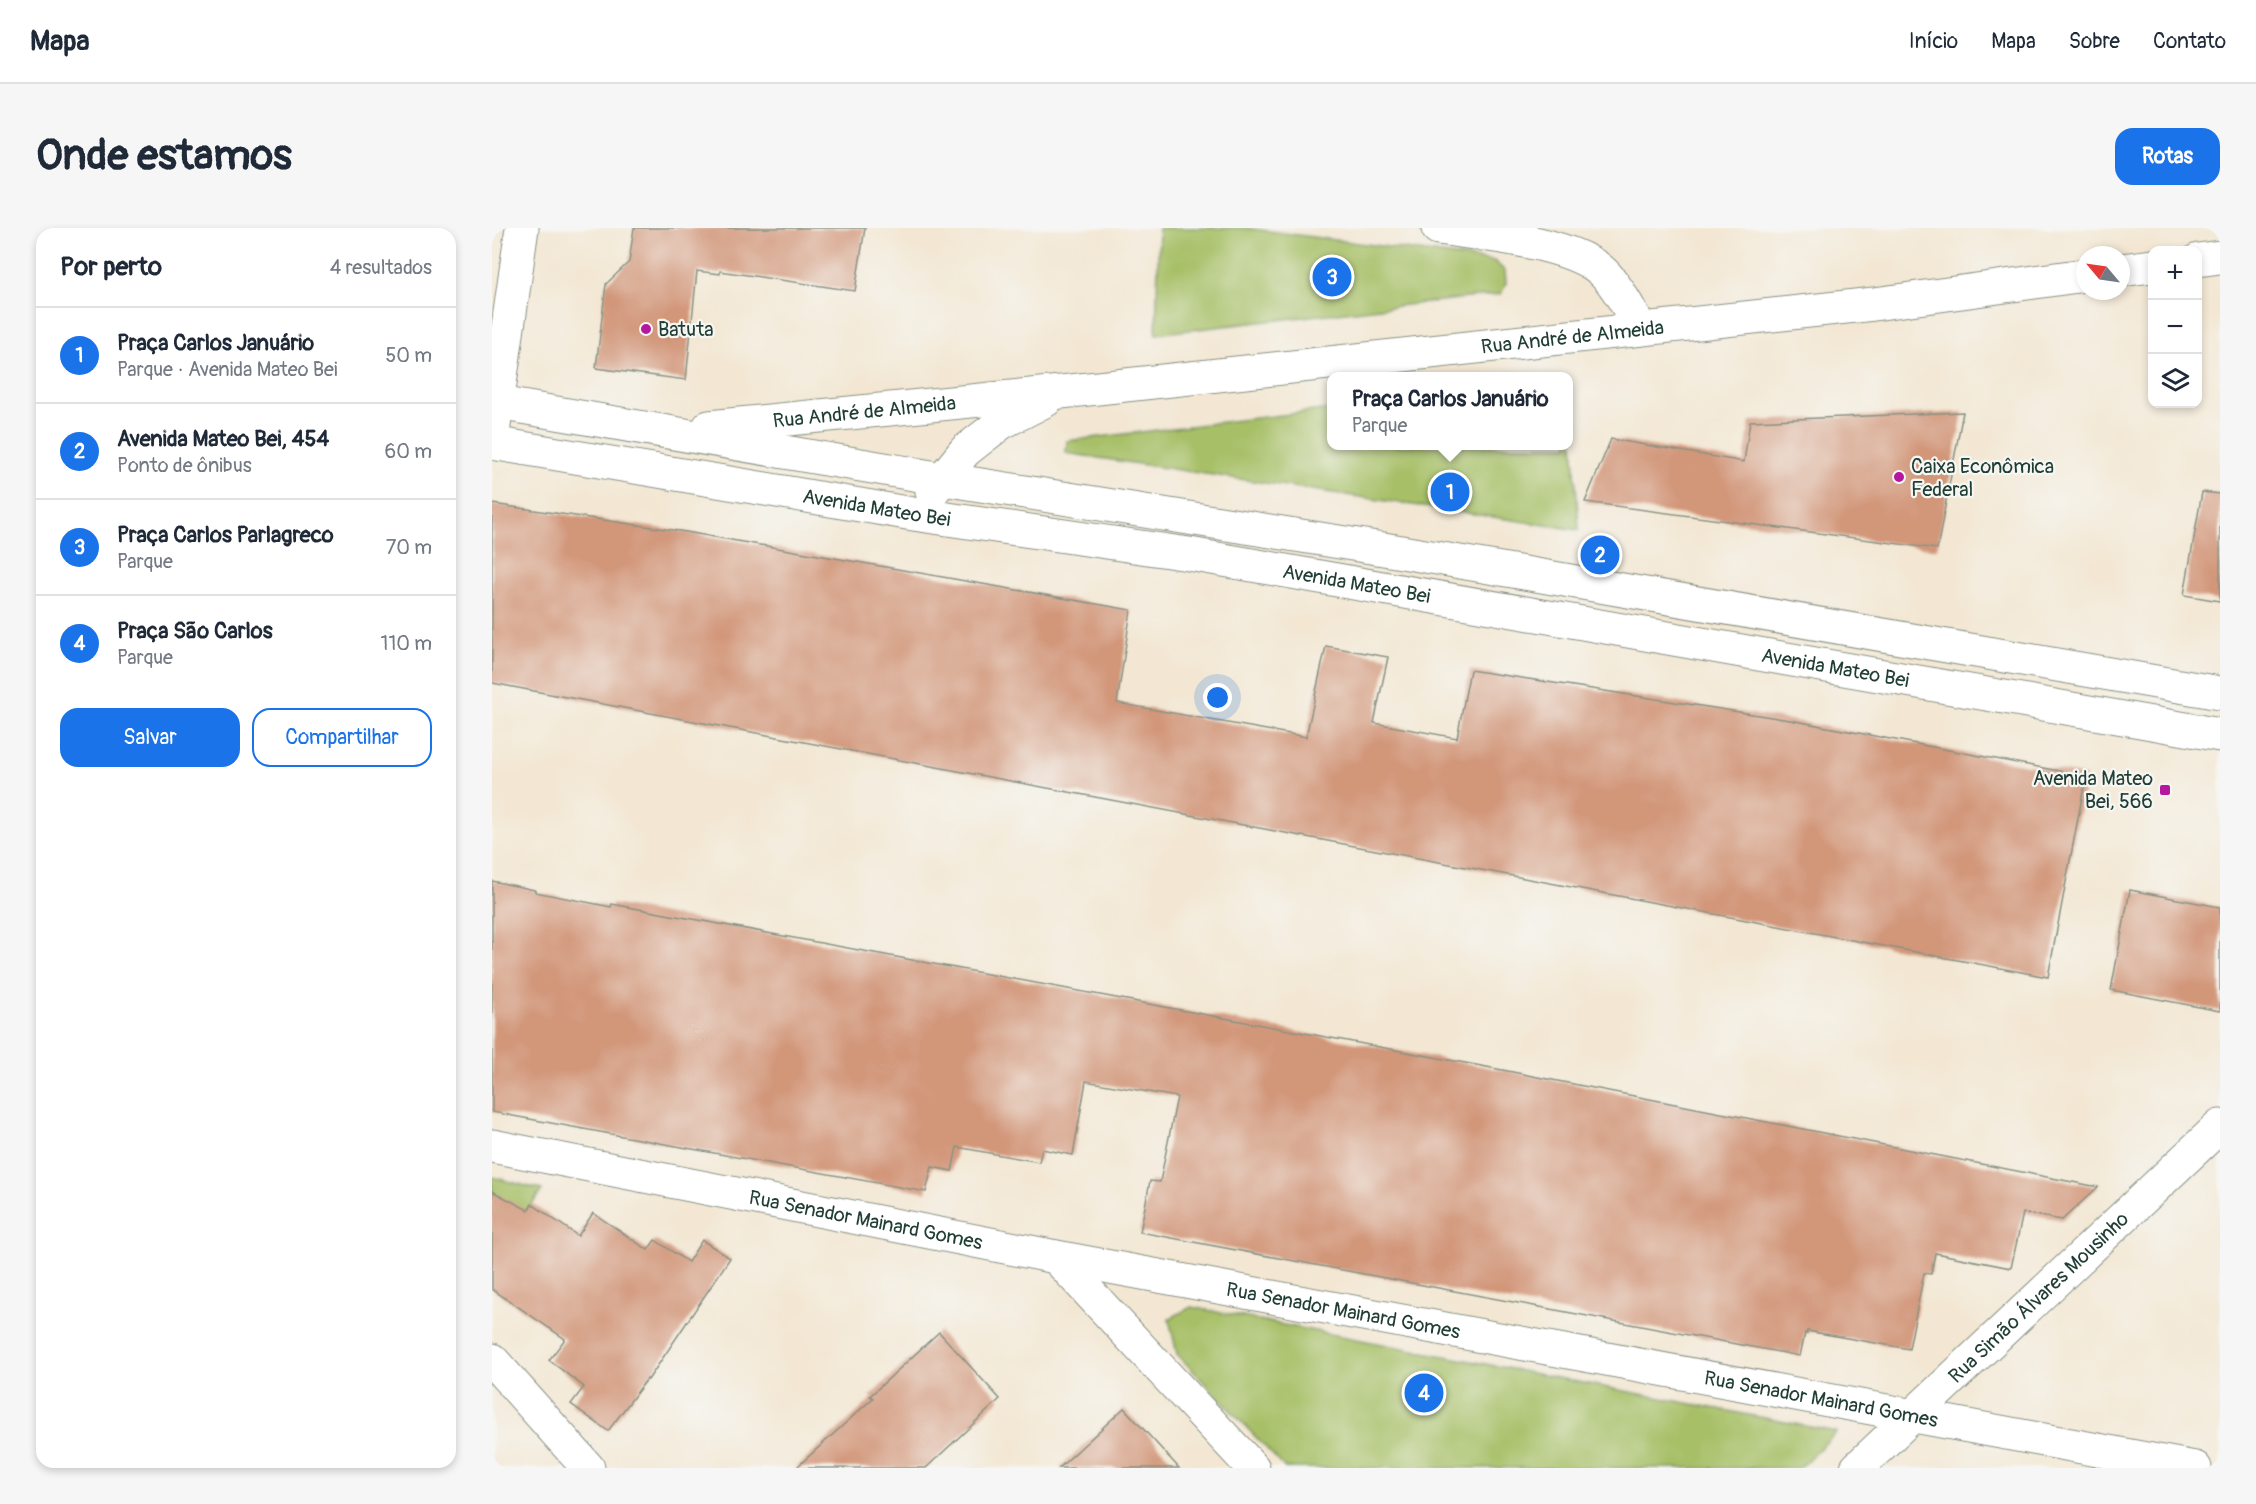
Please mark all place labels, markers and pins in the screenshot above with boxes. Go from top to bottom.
pin: 3 [1312,254,1352,300]
place label: Batuta [658,317,714,342]
marker: Batuta [639,322,653,336]
place label: Caixa Econômica Federal [1911,454,2054,502]
pin: 1 [1430,470,1470,514]
marker: Caixa Econômica Federal [1892,470,1906,484]
pin: 2 [1580,532,1620,578]
place label: Avenida Mateo Bei, 566 [2033,766,2153,814]
marker: Avenida Mateo Bei, 566 [2158,783,2172,797]
pin: 4 [1404,1370,1444,1416]

